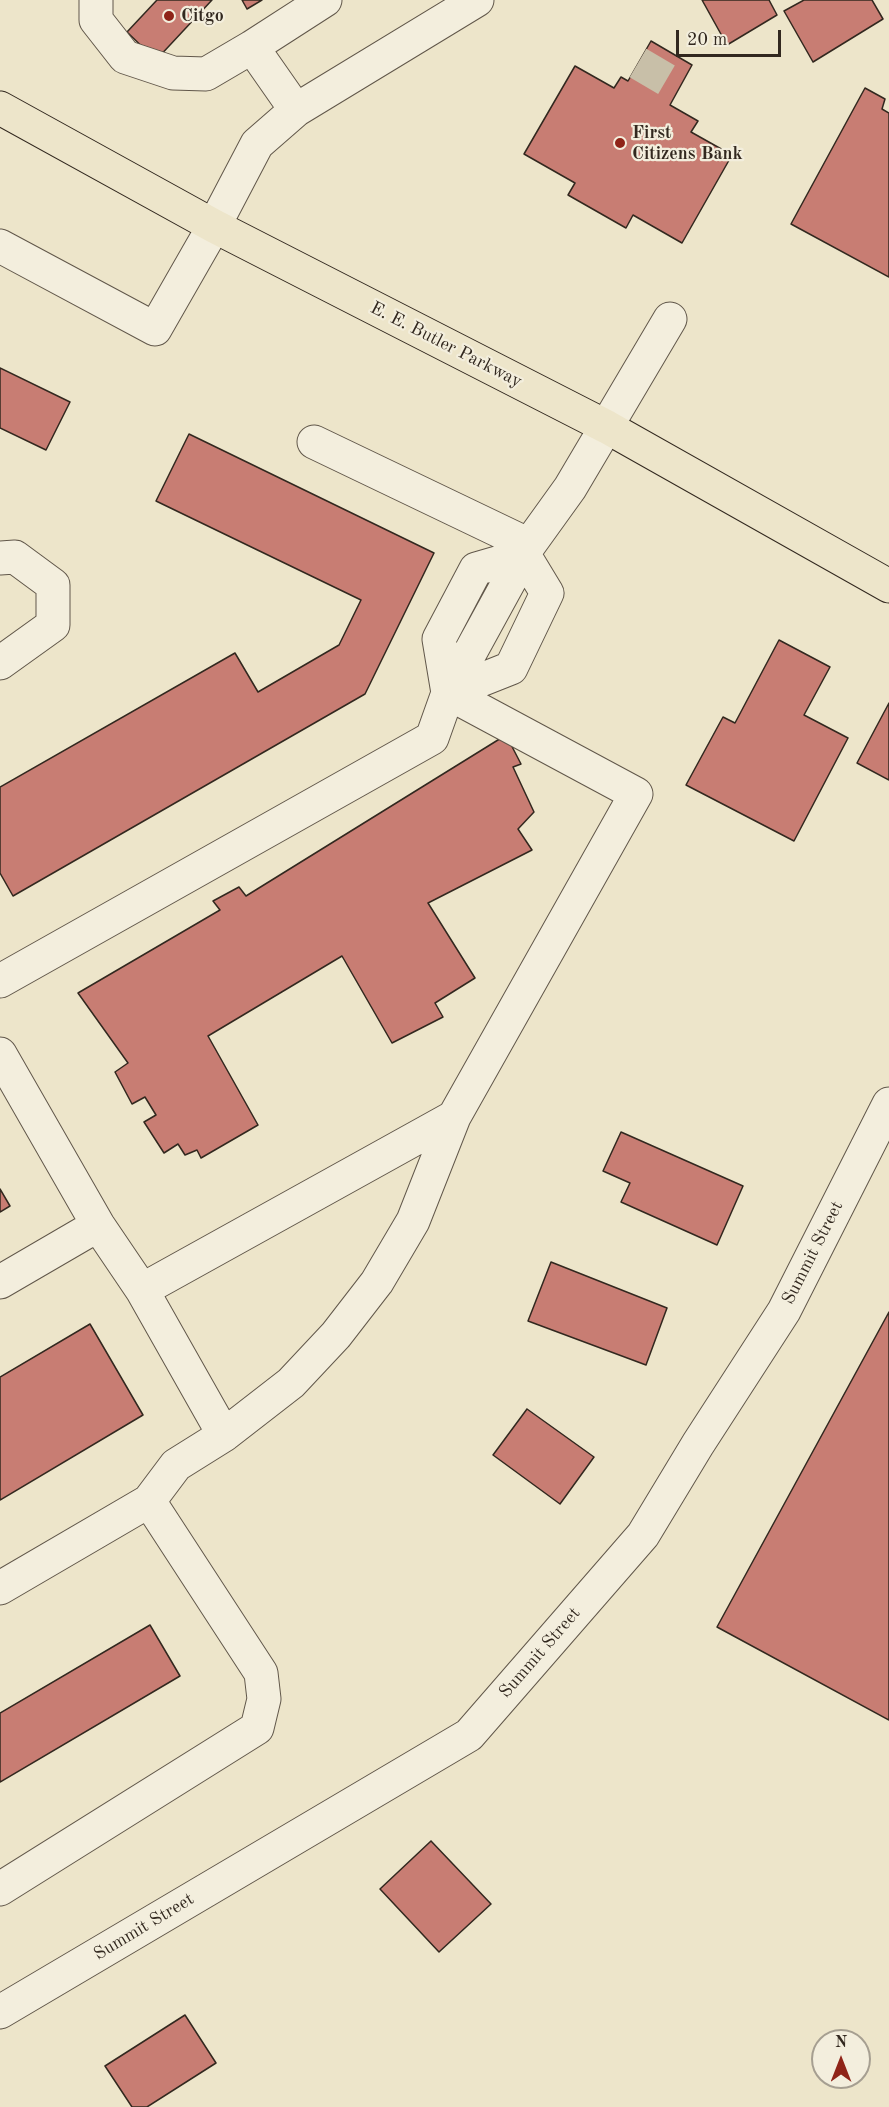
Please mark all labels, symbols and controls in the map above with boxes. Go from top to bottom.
place label: Citgo [181,5,224,27]
marker: Citgo [162,9,176,23]
scale bar [679,18,784,56]
text: 20 m [687,31,727,49]
place label: First Citizens Bank [632,122,743,164]
marker: First Citizens Bank [613,136,627,150]
street label: E. E. Butler Parkway [366,297,526,393]
street label: Summit Street [778,1198,848,1308]
street label: Summit Street [495,1603,585,1703]
street label: Summit Street [90,1889,198,1965]
north arrow [811,2029,871,2089]
text: N [835,2035,847,2051]

